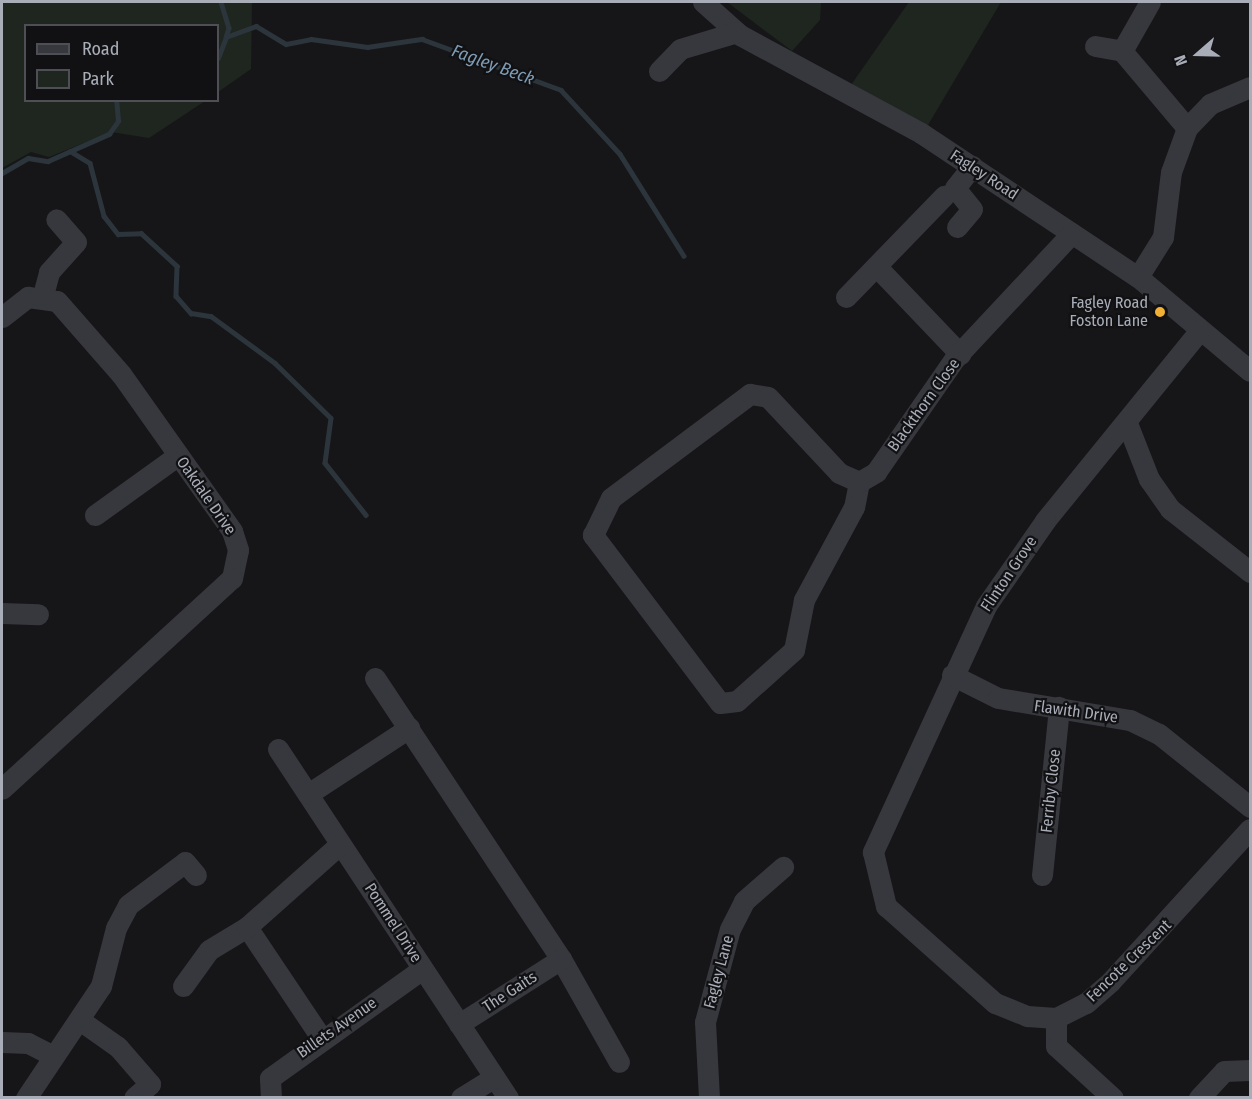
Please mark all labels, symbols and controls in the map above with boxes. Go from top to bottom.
legend [24,24,219,102]
north arrow [1168,24,1228,84]
text: Road [82,38,119,60]
water label: Fagley Beck [449,40,537,90]
text: N [1170,53,1191,68]
text: Park [82,68,114,90]
street label: Fagley Road [946,146,1022,204]
place label: Fagley Road Foston Lane [1070,293,1148,331]
marker: Fagley Road Foston Lane [1153,305,1167,319]
street label: Blackthorn Close [884,355,964,455]
street label: Oakdale Drive [172,453,240,539]
street label: Flinton Grove [977,533,1041,615]
street label: Flawith Drive [1033,697,1119,727]
street label: Ferriby Close [1037,748,1065,834]
street label: Pommel Drive [360,880,426,966]
street label: Fencote Crescent [1083,916,1175,1006]
street label: Fagley Lane [700,933,738,1011]
street label: The Gaits [479,967,541,1017]
street label: Billets Avenue [293,993,381,1063]

